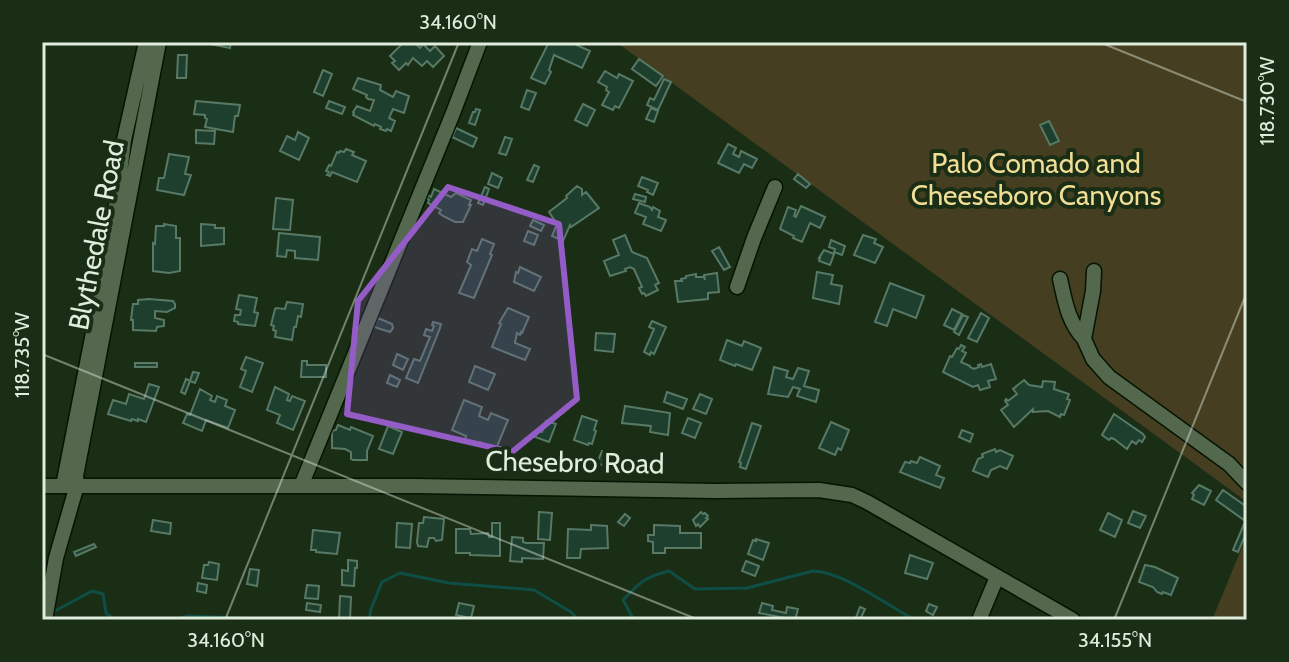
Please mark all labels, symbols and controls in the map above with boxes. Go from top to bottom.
text: 34.160°N [419,10,497,34]
text: 118.730°W [1255,56,1279,145]
street label: Blythedale Road [61,137,131,333]
park label: Palo Comado and Cheeseboro Canyons [911,146,1161,212]
text: 118.735°W [10,312,34,398]
street label: Chesebro Road [485,443,665,481]
text: 34.160°N [187,628,265,652]
text: 34.155°N [1078,628,1152,652]

